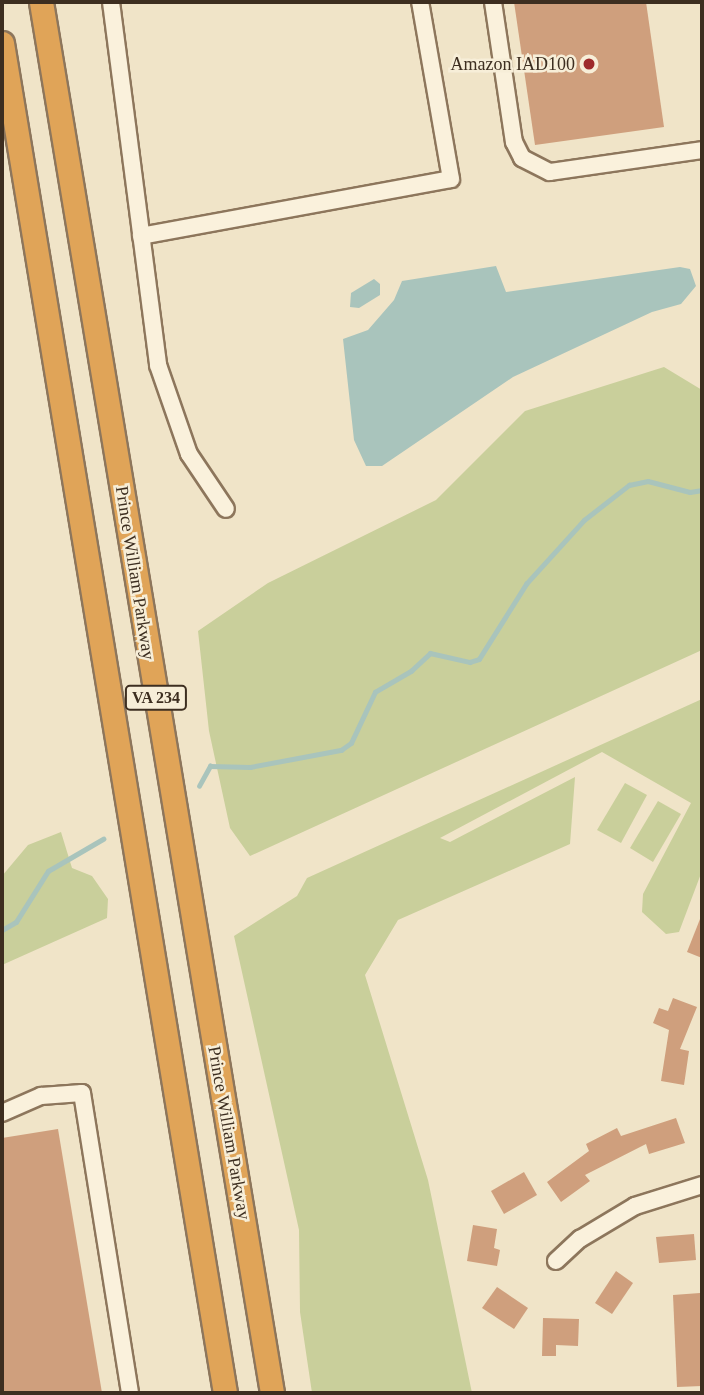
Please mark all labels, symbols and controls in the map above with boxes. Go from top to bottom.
place label: Amazon IAD100 [451,53,575,75]
marker: Amazon IAD100 [581,56,597,72]
street label: Prince William Parkway [111,484,159,662]
road number: VA 234 [123,685,189,710]
street label: Prince William Parkway [203,1044,255,1222]

